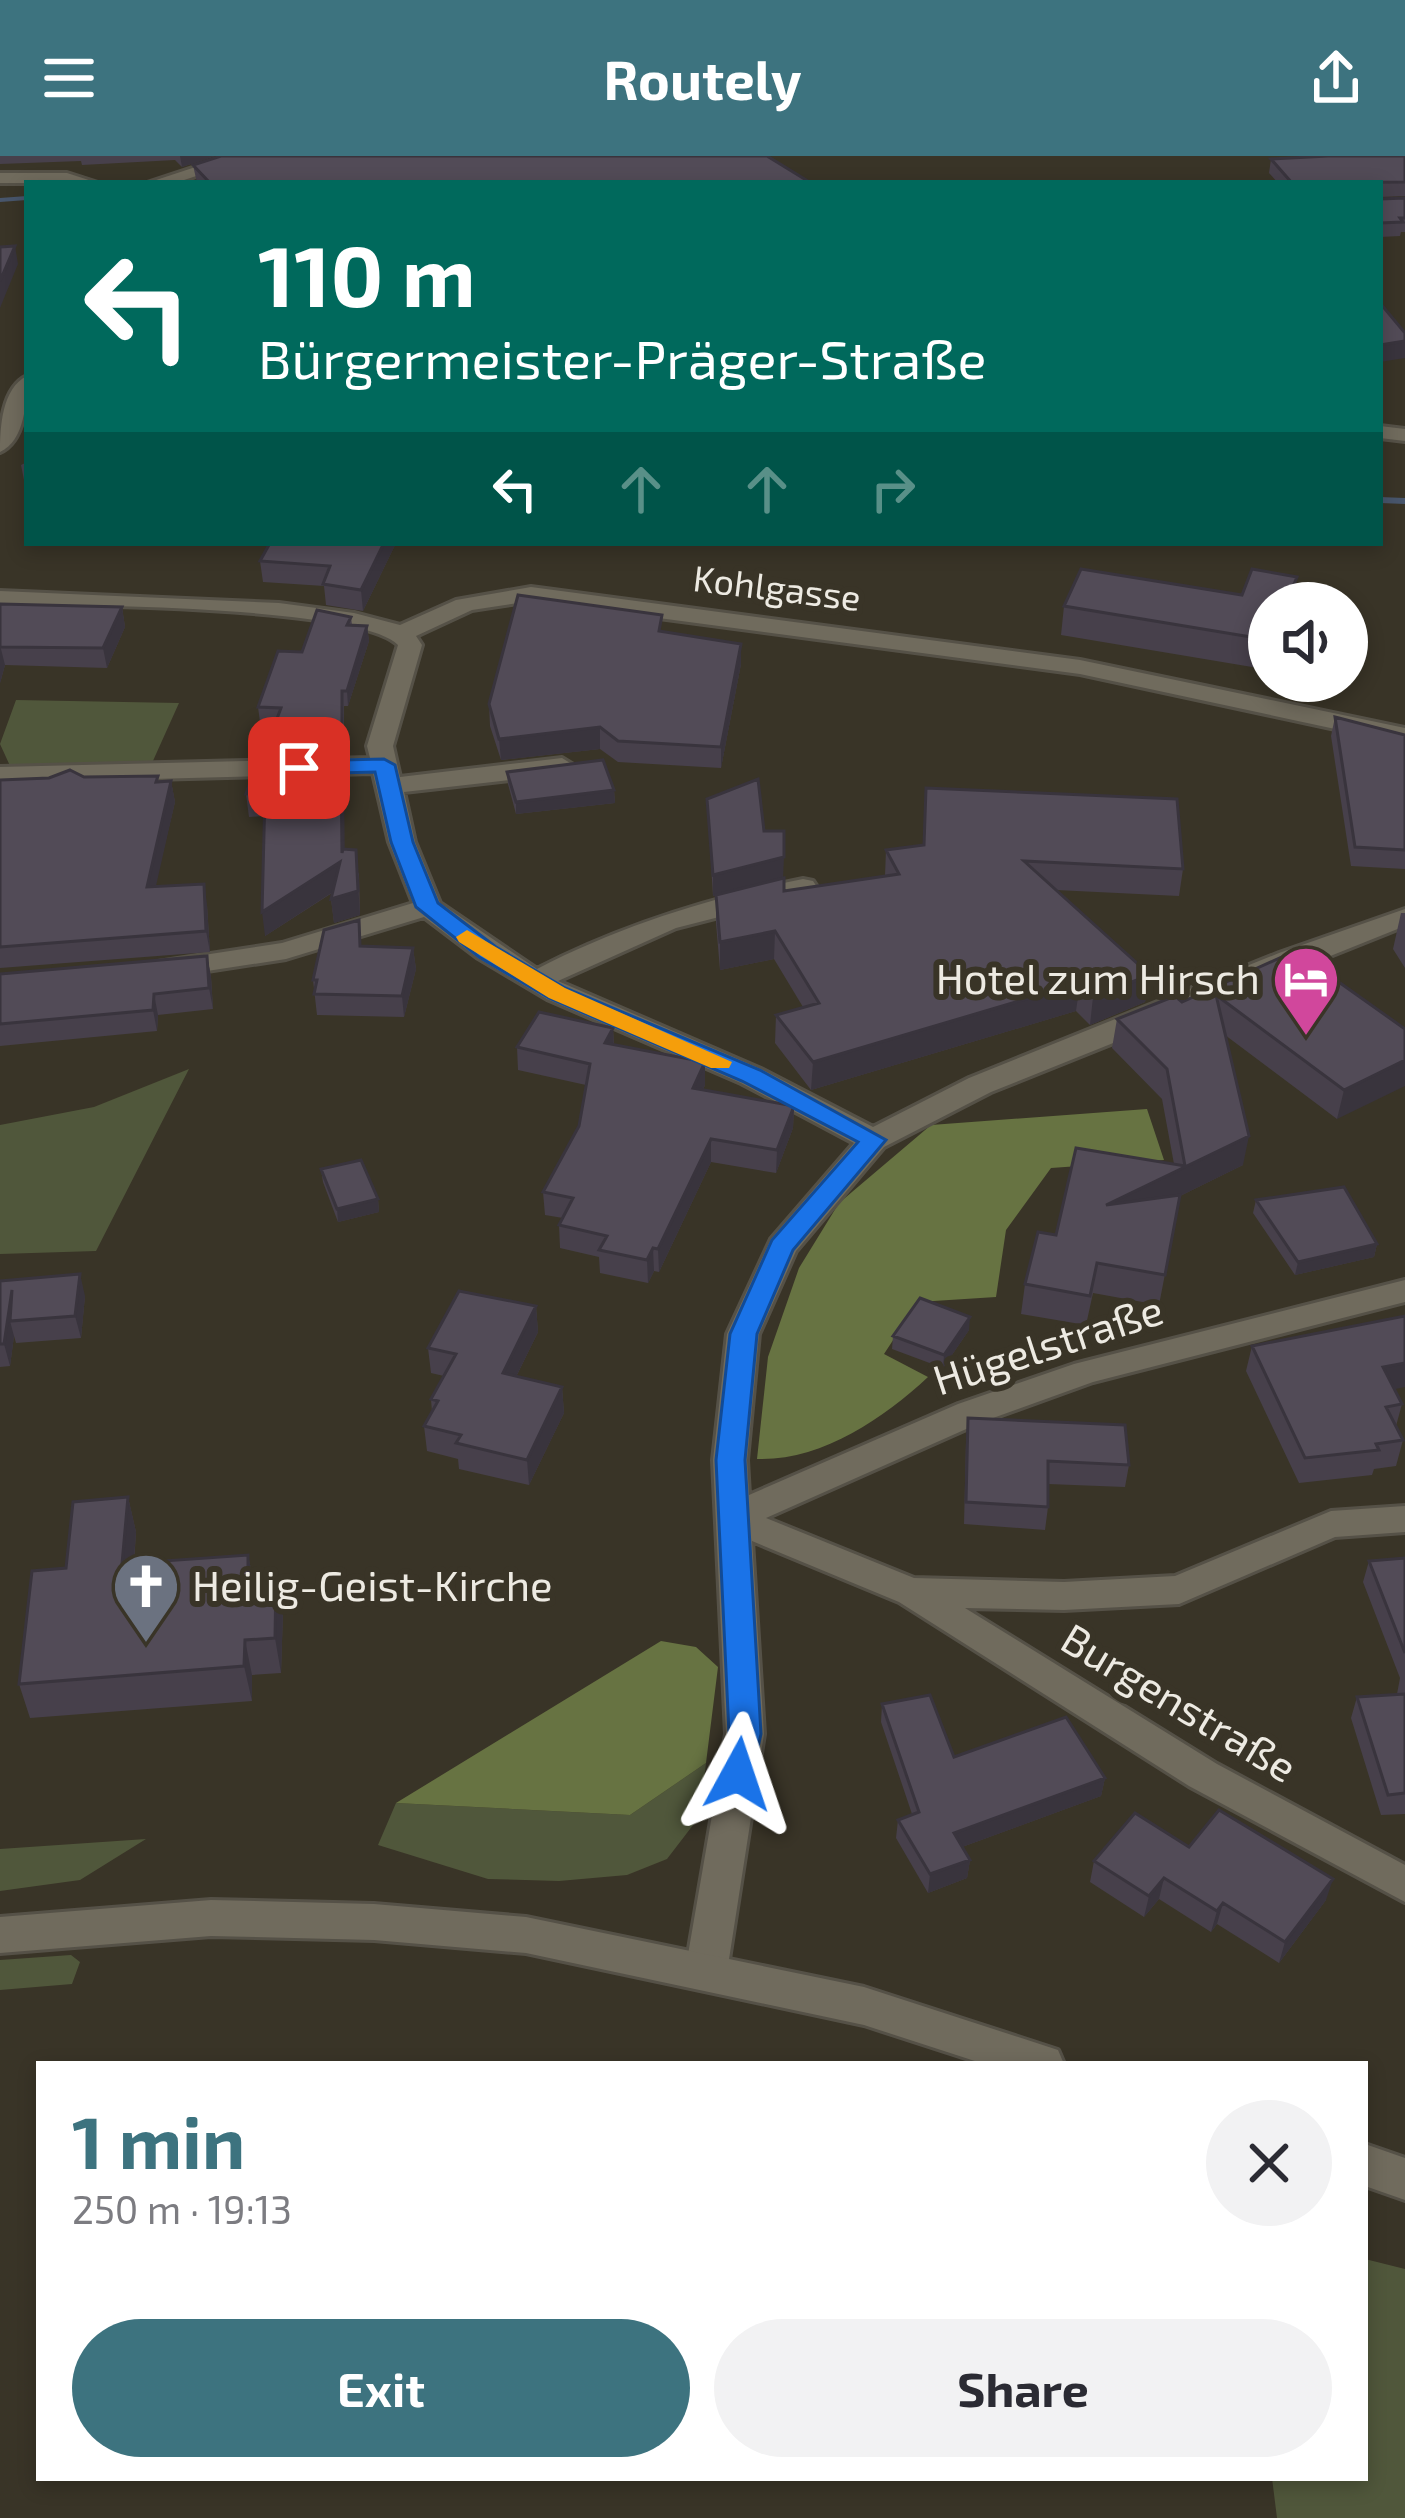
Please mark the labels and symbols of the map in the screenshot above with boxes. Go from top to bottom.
street label: Kohlgasse [691,555,863,618]
pin [248,717,350,819]
hotel icon: Hotel zum Hirsch [1271,944,1341,1038]
place label: Hotel zum Hirsch [936,952,1260,1002]
street label: Hügelstraße [926,1282,1168,1404]
church icon: Heilig-Geist-Kirche [111,1551,181,1645]
place label: Heilig-Geist-Kirche [192,1559,553,1609]
street label: Burgenstraße [1054,1612,1306,1791]
position arrow [675,1711,801,1837]

